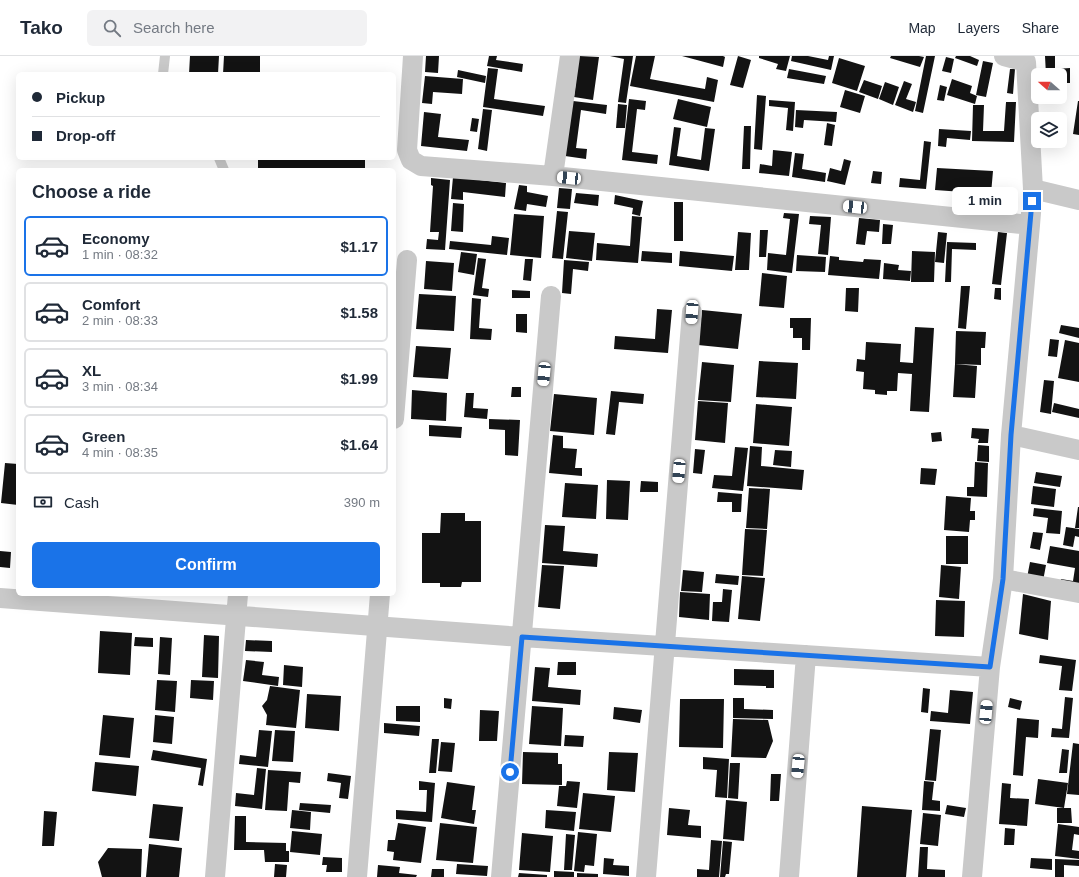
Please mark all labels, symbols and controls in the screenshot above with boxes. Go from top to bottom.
search box [87,10,367,46]
text: Tako [20,17,63,38]
icon: search [101,17,123,39]
text: Search here [133,19,215,36]
text: Map [908,20,936,36]
text: Layers [958,20,1000,36]
text: Share [1022,20,1059,36]
north arrow [1031,68,1067,104]
map controls [1031,68,1067,148]
text: Pickup [56,89,105,106]
button: layers [1031,112,1067,148]
text: Drop-off [56,127,115,144]
car [556,171,582,185]
text: Choose a ride [32,182,151,202]
callout: 1 min [952,187,1018,215]
route end [1023,192,1041,210]
text: 1 min [968,193,1002,208]
car [842,200,868,214]
icon: car [34,228,70,264]
text: Economy [82,230,150,247]
text: $1.17 [340,238,378,255]
text: 1 min · 08:32 [82,247,158,262]
icon: car [34,294,70,330]
text: Comfort [82,296,140,313]
car [685,300,699,324]
text: $1.58 [340,304,378,321]
text: 2 min · 08:33 [82,313,158,328]
icon: car [34,360,70,396]
text: XL [82,362,101,379]
car [537,362,551,386]
text: $1.99 [340,370,378,387]
text: 3 min · 08:34 [82,379,158,394]
icon: car [34,426,70,462]
text: Green [82,428,125,445]
text: $1.64 [340,436,378,453]
text: 4 min · 08:35 [82,445,158,460]
car [672,459,686,483]
icon: cash [32,491,54,513]
text: Cash [64,494,99,511]
text: 390 m [344,495,380,510]
button: Confirm [32,542,380,588]
car [979,700,993,724]
car [791,754,805,778]
route start [501,763,519,781]

